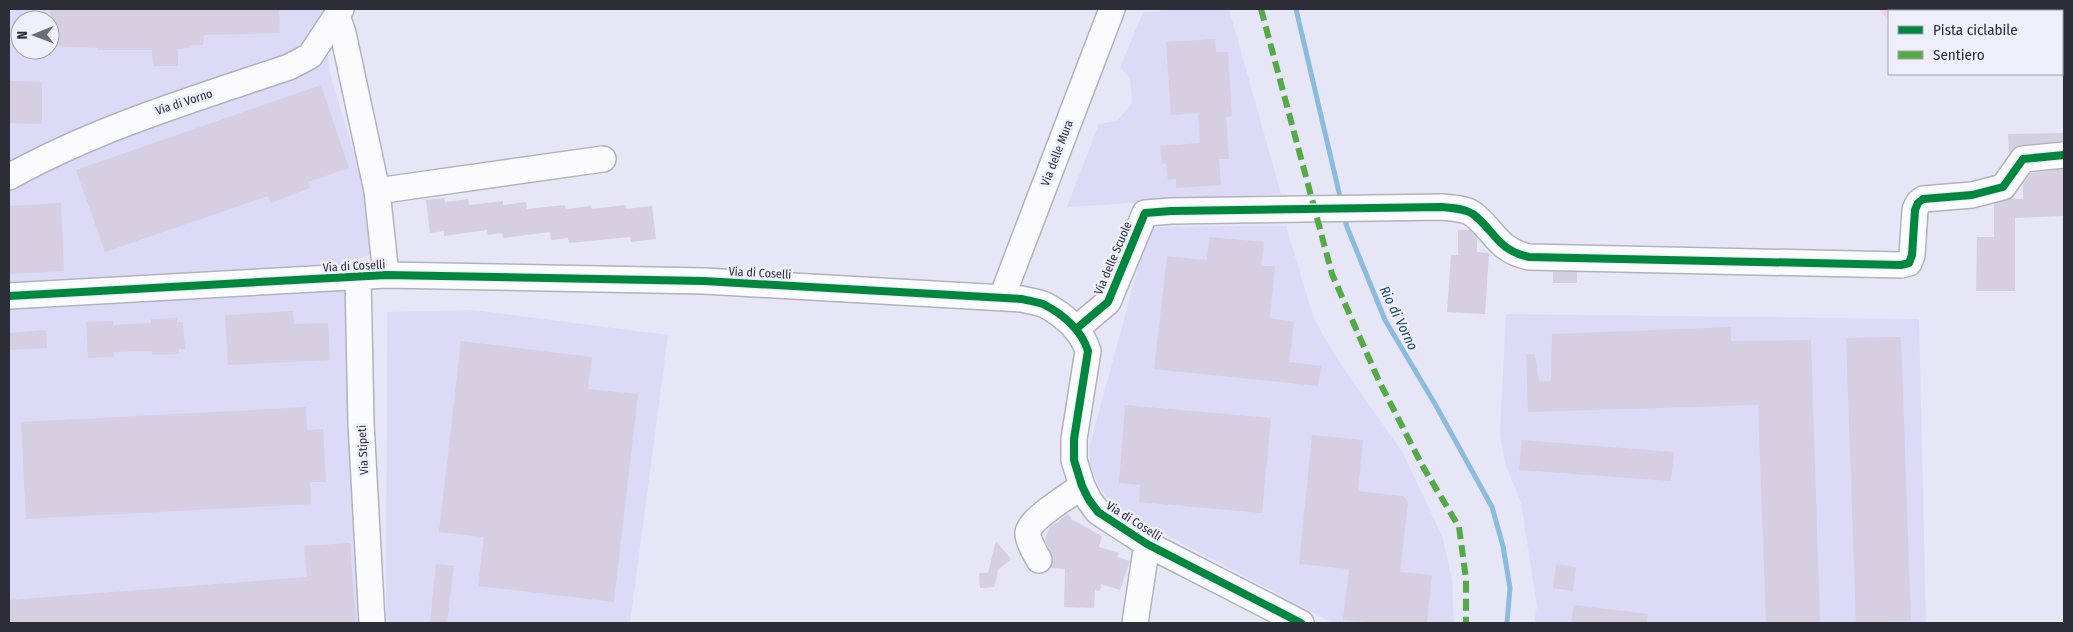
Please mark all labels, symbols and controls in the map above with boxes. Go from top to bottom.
north arrow [10,10,60,60]
legend [1888,10,2063,75]
text: Pista ciclabile [1933,21,2018,39]
text: N [14,31,31,40]
text: Sentiero [1933,46,1985,64]
street label: Via di Vorno [154,86,214,118]
street label: Via delle Mura [1038,118,1076,188]
street label: Via delle Scuole [1091,219,1135,297]
street label: Via di Coselli [322,257,386,275]
street label: Via di Coselli [728,264,792,282]
water label: Rio di Vorno [1376,283,1421,353]
street label: Via Stipeti [355,425,371,475]
street label: Via di Coselli [1104,498,1164,544]

